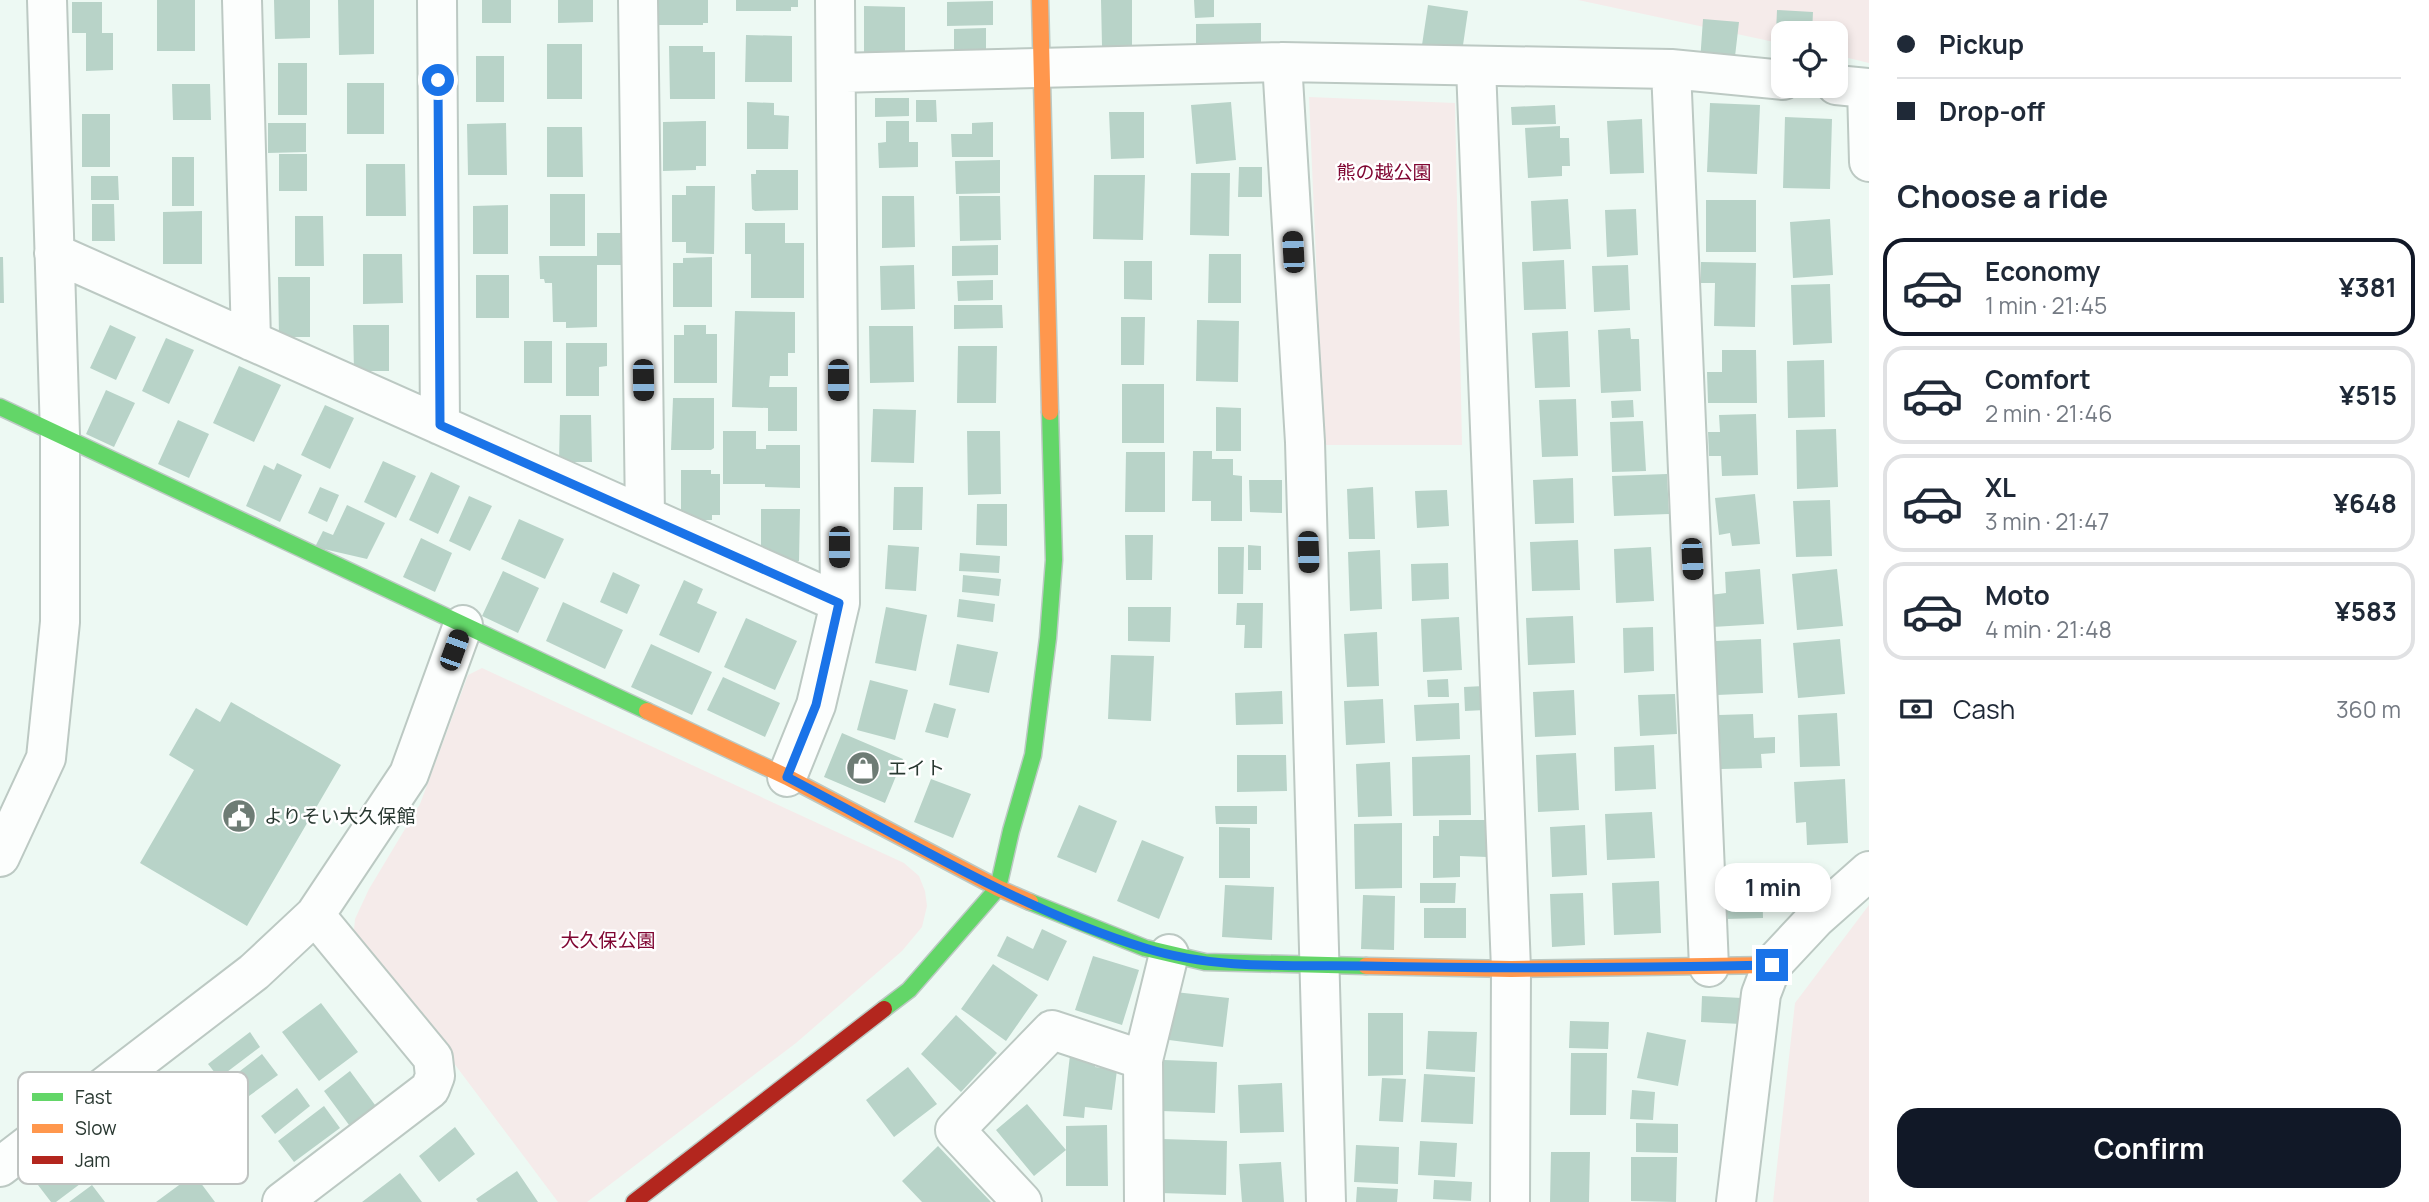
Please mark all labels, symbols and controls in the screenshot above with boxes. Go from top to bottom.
map controls [1771,21,1848,98]
button: locate [1771,21,1848,98]
text: Pickup [1939,26,2024,62]
route start [422,64,454,96]
text: Drop-off [1939,93,2045,129]
park label: 熊の越公園 [1336,159,1432,185]
text: Choose a ride [1897,174,2108,218]
car [1282,230,1305,274]
text: Economy [1985,253,2100,289]
icon: car [1901,256,1964,319]
text: ¥381 [2339,269,2397,305]
text: 1 min · 21:45 [1985,289,2107,321]
car [633,359,654,401]
car [828,359,849,401]
text: Comfort [1985,361,2091,397]
icon: car [1901,364,1964,427]
text: ¥515 [2339,377,2397,413]
text: 2 min · 21:46 [1985,397,2112,429]
text: XL [1985,469,2016,505]
icon: car [1901,472,1964,535]
text: ¥648 [2333,485,2397,521]
text: 3 min · 21:47 [1985,505,2109,537]
car [829,526,850,568]
car [1297,531,1320,573]
car [1681,537,1704,581]
text: Moto [1985,577,2050,613]
icon: car [1901,580,1964,643]
text: ¥583 [2335,593,2397,629]
text: 4 min · 21:48 [1985,613,2112,645]
car [437,627,472,673]
icon: cash [1897,690,1935,728]
text: Cash [1953,691,2015,727]
text: 360 m [2336,693,2401,725]
shop icon: エイト [844,749,882,787]
place label: エイト [888,755,945,781]
public building icon: よりそい大久保館 [220,797,258,835]
place label: よりそい大久保館 [264,803,416,829]
callout: 1 min [1714,864,1830,912]
text: 1 min [1745,871,1801,903]
park label: 大久保公園 [560,927,656,953]
route end [1756,949,1788,981]
legend [18,1072,248,1184]
text: Fast [75,1084,112,1110]
button: Confirm [1897,1108,2401,1188]
text: Slow [75,1115,117,1141]
text: Jam [75,1147,110,1173]

